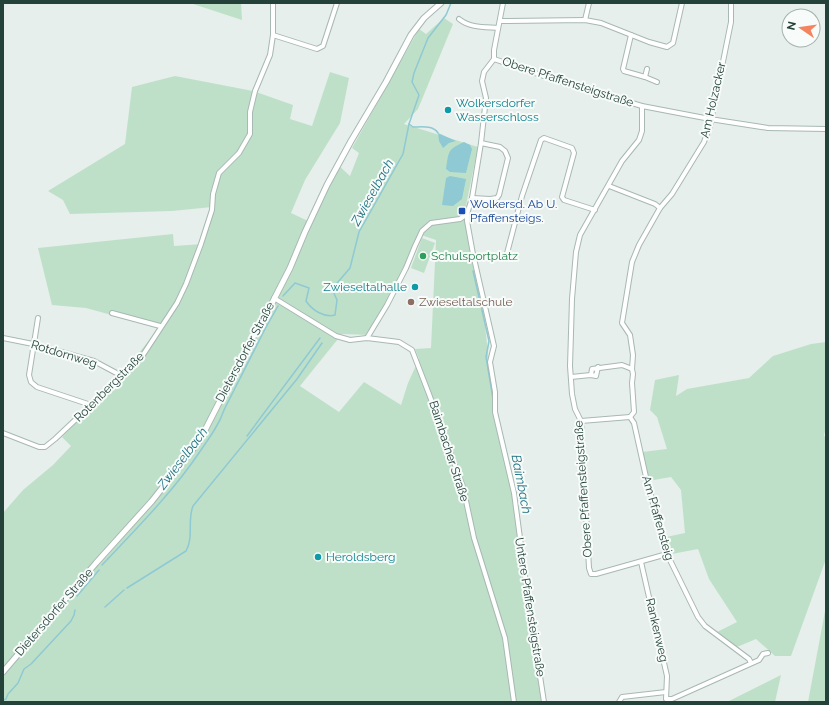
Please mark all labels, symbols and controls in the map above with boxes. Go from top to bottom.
north arrow [781,8,821,48]
text: N [784,20,799,31]
street label: Obere Pfaffensteigstraße [501,54,635,110]
street label: Am Holzacker [697,60,729,139]
place label: Wolkersdorfer Wasserschloss [456,96,539,124]
marker: Wolkersdorfer Wasserschloss [443,105,453,115]
water label: Zwieselbach [348,157,397,229]
place label: Wolkersd. Ab U. Pfaffensteigs. [470,197,557,225]
marker: Wolkersd. Ab U. Pfaffensteigs. [457,206,467,216]
place label: Schulsportplatz [431,249,518,263]
marker: Schulsportplatz [418,251,428,261]
place label: Zwieseltalhalle [323,280,407,294]
marker: Zwieseltalhalle [410,282,420,292]
place label: Zwieseltalschule [419,295,513,309]
marker: Zwieseltalschule [406,297,416,307]
street label: Dietersdorfer Straße [213,300,277,404]
street label: Rotdornweg [29,337,99,371]
street label: Rotenbergstraße [71,349,147,425]
street label: Baimbacher Straße [426,399,472,503]
street label: Obere Pfaffensteigstraße [571,420,595,558]
water label: Zwieselbach [154,425,210,493]
water label: Baimbach [508,453,535,515]
street label: Am Pfaffensteig [639,474,677,562]
street label: Untere Pfaffensteigstraße [512,536,548,678]
place label: Heroldsberg [326,550,395,564]
marker: Heroldsberg [313,552,323,562]
street label: Dietersdorfer Straße [12,565,96,659]
street label: Rankenweg [643,597,671,663]

